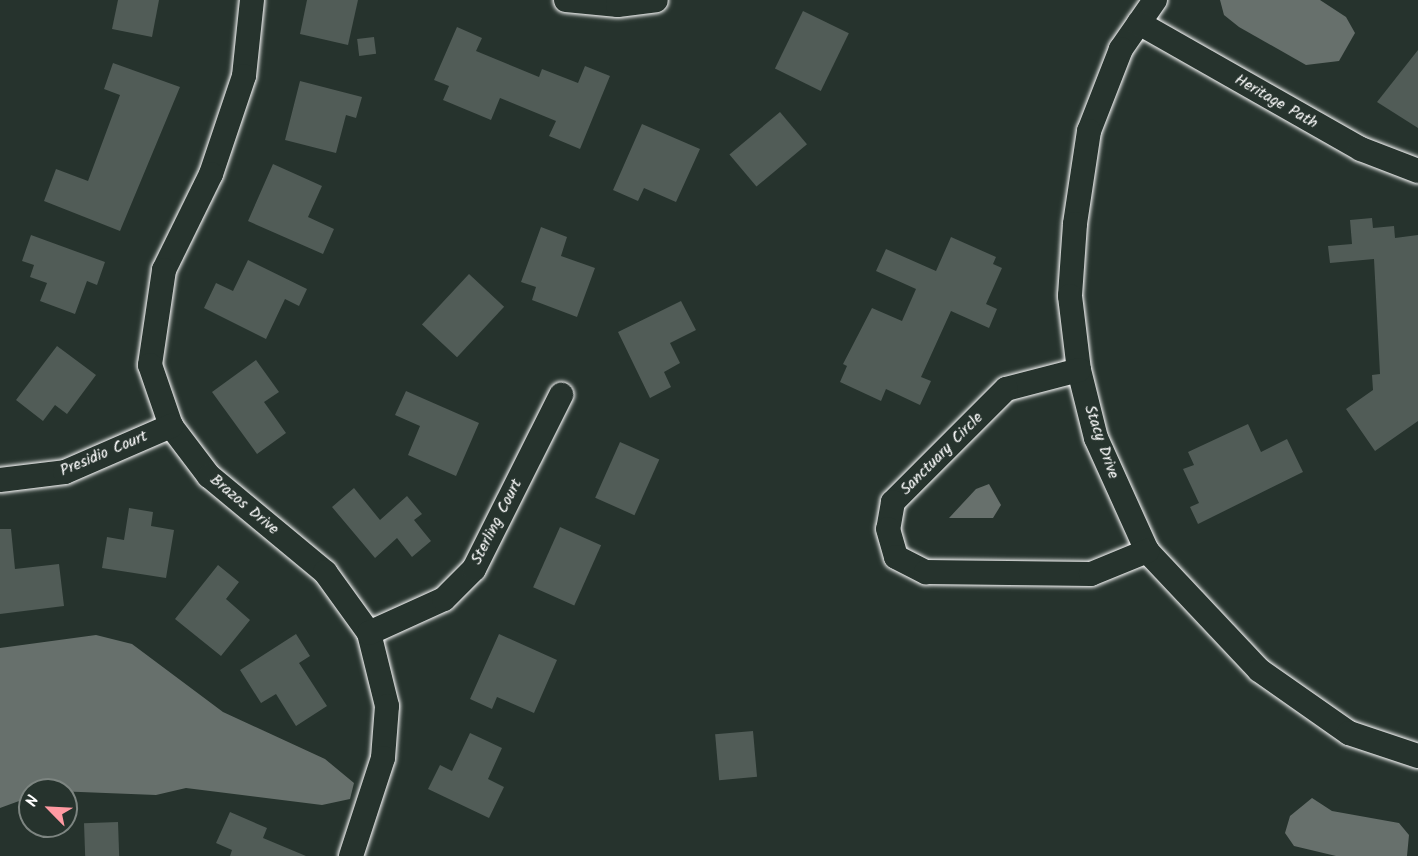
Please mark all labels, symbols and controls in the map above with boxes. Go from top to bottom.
street label: Heritage Path [1231,70,1321,134]
street label: Stacy Drive [1079,403,1123,481]
street label: Sanctuary Circle [897,409,987,499]
street label: Presidio Court [57,427,151,481]
street label: Brazos Drive [206,471,282,539]
street label: Sterling Court [467,476,527,568]
north arrow [18,778,78,838]
text: N [19,792,46,811]

